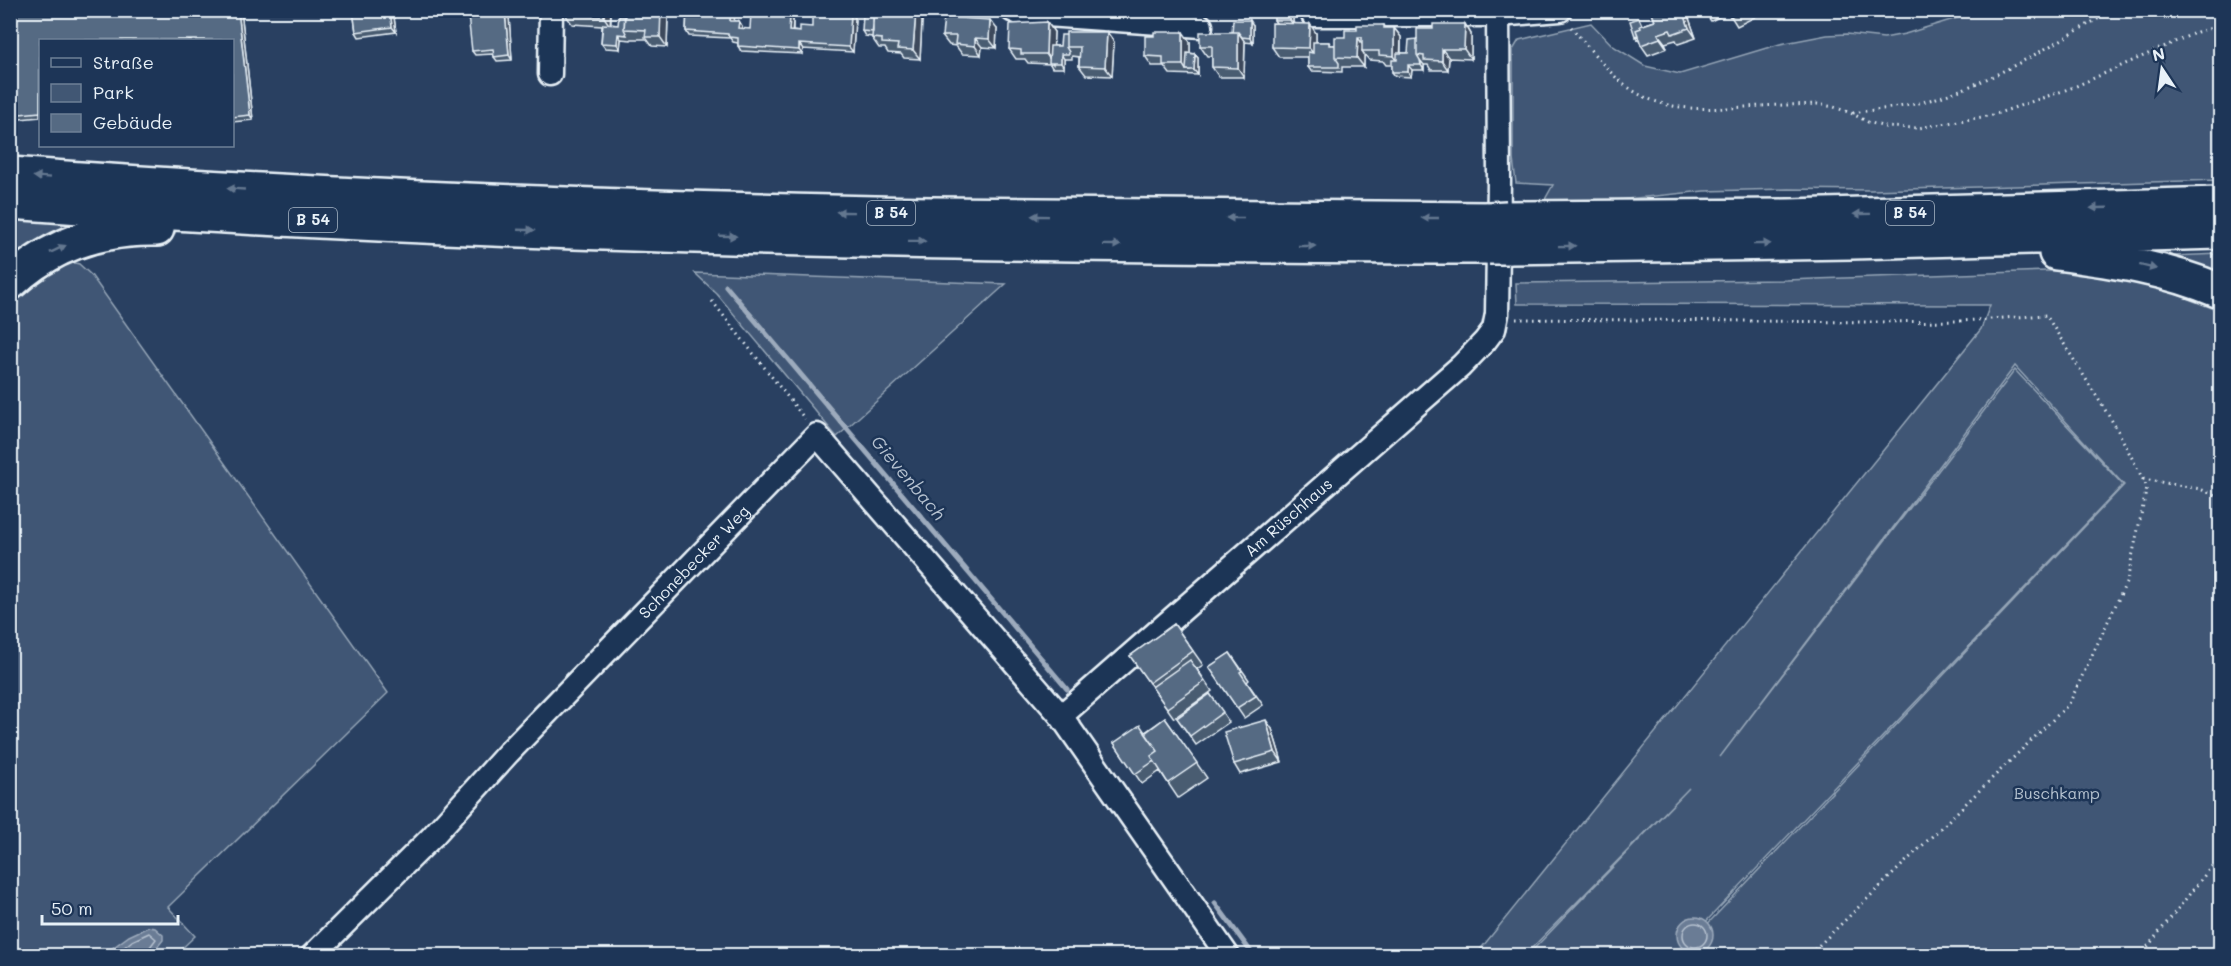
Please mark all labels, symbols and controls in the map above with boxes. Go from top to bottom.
legend [39,39,234,147]
north arrow [2132,39,2192,99]
text: N [2150,42,2167,65]
text: Straße [93,50,154,74]
text: Park [93,80,134,104]
text: Gebäude [93,110,173,134]
one-way arrow [32,172,51,181]
one-way arrow [227,184,246,193]
road number: B 54 [867,201,915,225]
road number: B 54 [1886,201,1934,225]
one-way arrow [2089,204,2108,213]
one-way arrow [835,207,854,217]
road number: B 54 [289,208,337,232]
one-way arrow [1852,209,1871,219]
one-way arrow [1030,211,1049,220]
one-way arrow [1225,213,1244,223]
one-way arrow [1420,213,1439,223]
one-way arrow [517,225,536,234]
one-way arrow [718,232,737,241]
one-way arrow [907,237,926,246]
one-way arrow [1752,239,1771,249]
one-way arrow [1102,240,1121,249]
one-way arrow [1297,241,1316,251]
one-way arrow [1557,241,1576,251]
one-way arrow [49,244,66,253]
one-way arrow [2139,263,2157,272]
water label: Gievenbach [866,430,951,525]
street label: Am Rüschhaus [1240,473,1336,561]
street label: Schonebecker Weg [634,500,753,623]
park label: Buschkamp [2014,782,2100,803]
scale bar [42,888,178,926]
text: 50 m [51,896,93,920]

